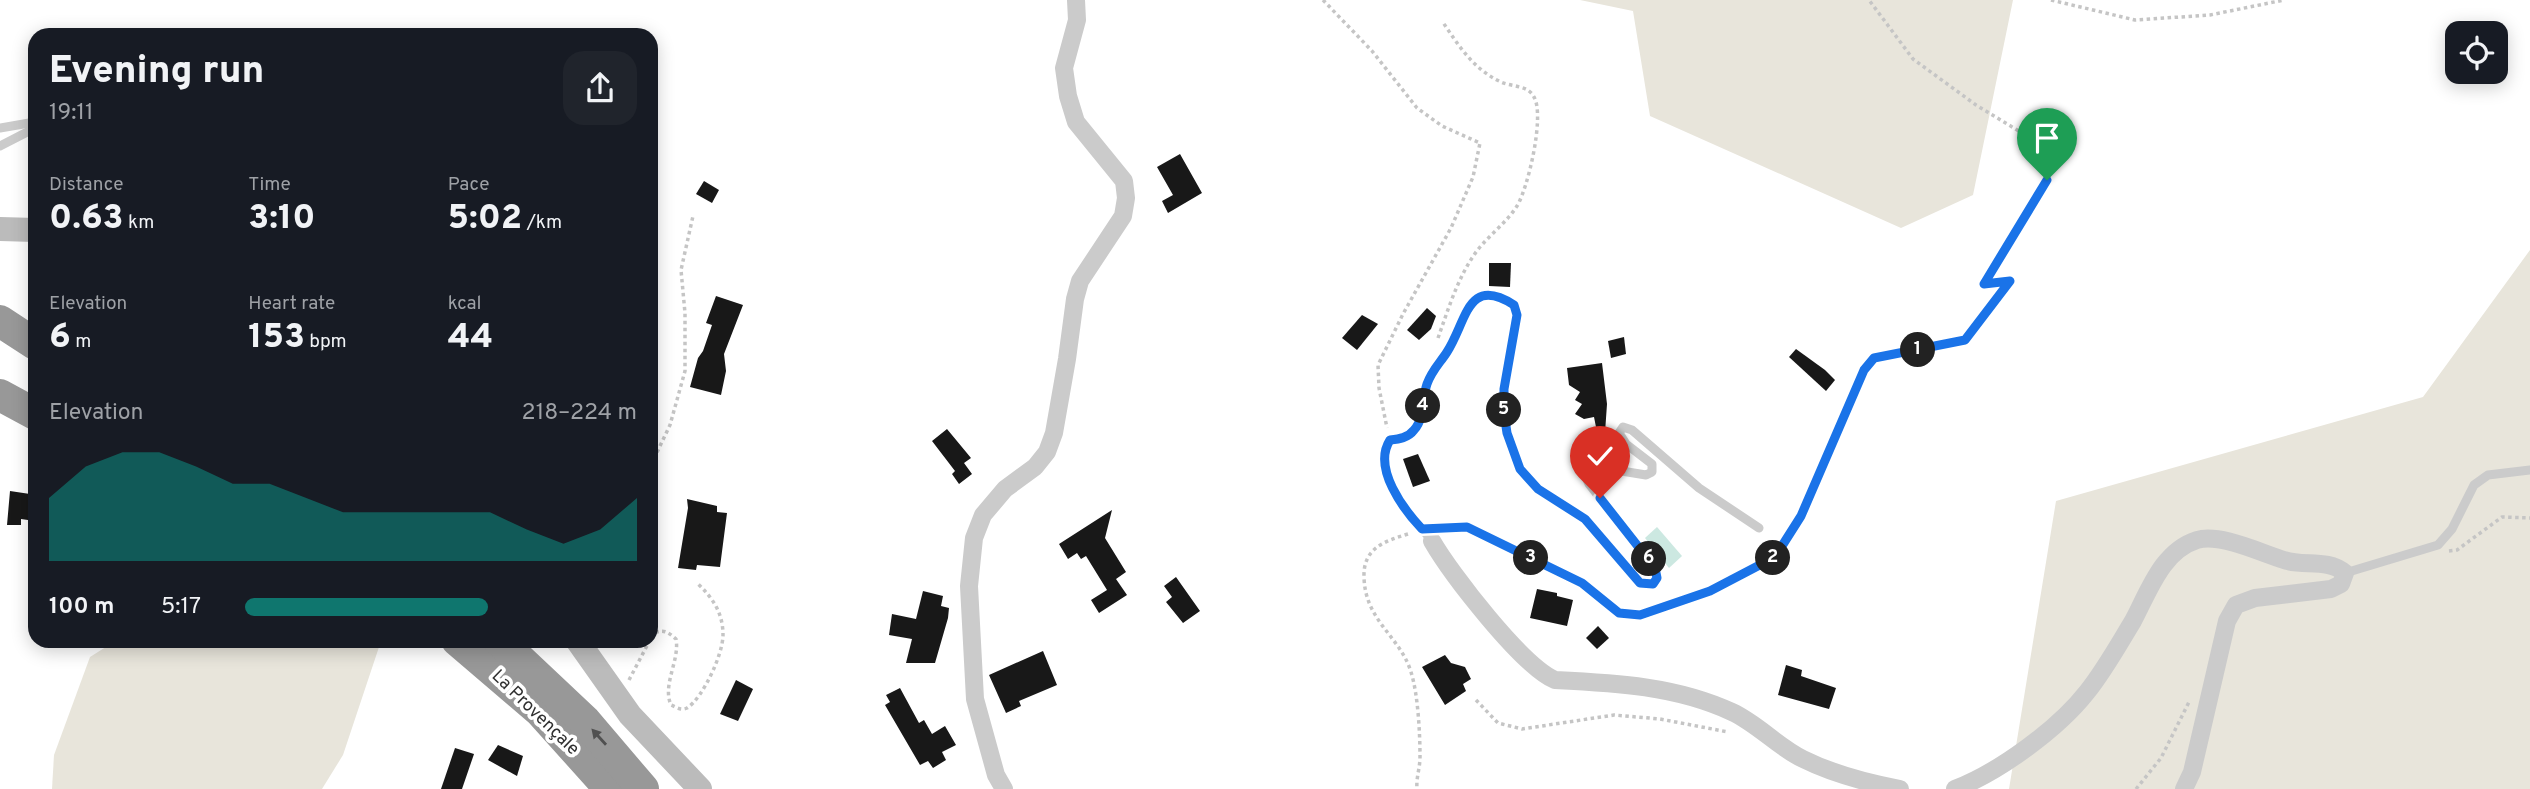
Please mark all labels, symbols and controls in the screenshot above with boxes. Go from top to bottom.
map controls [2445,21,2508,84]
button: locate [2445,21,2508,84]
text: Evening run [49,48,264,97]
button: share [563,51,637,125]
text: 19:11 [49,99,94,128]
pin [2017,108,2077,180]
icon: arrive [2028,119,2066,157]
text: Distance [49,173,124,197]
text: Time [248,173,291,197]
text: Pace [448,173,489,197]
text: 0.63 [49,197,124,241]
text: 3:10 [248,197,316,241]
text: 5:02 [448,197,522,241]
text: km [124,211,154,235]
text: /km [522,211,562,235]
text: Elevation [49,292,127,316]
text: Heart rate [248,292,335,316]
text: kcal [448,292,481,316]
text: 6 [49,316,71,360]
text: 153 [248,316,305,360]
text: 44 [448,316,493,360]
text: m [71,330,91,354]
text: bpm [305,330,347,354]
pin: 1 [1900,332,1936,368]
text: 1 [1914,337,1921,361]
pin: 4 [1406,388,1440,424]
pin: 5 [1486,392,1522,428]
text: 4 [1416,393,1429,417]
text: 5 [1498,397,1509,421]
text: Elevation [49,399,144,428]
text: 218–224 m [522,399,637,428]
pin [1570,426,1630,498]
icon: check [1581,437,1619,475]
pin: 3 [1514,540,1548,576]
pin: 2 [1756,540,1790,576]
pin: 6 [1632,542,1666,576]
text: 3 [1525,545,1536,569]
text: 2 [1767,545,1778,569]
text: 6 [1643,546,1654,570]
text: 100 m [49,593,114,622]
text: 5:17 [161,593,201,622]
street label: La Provençale [486,665,584,761]
one-way arrow [592,728,607,745]

